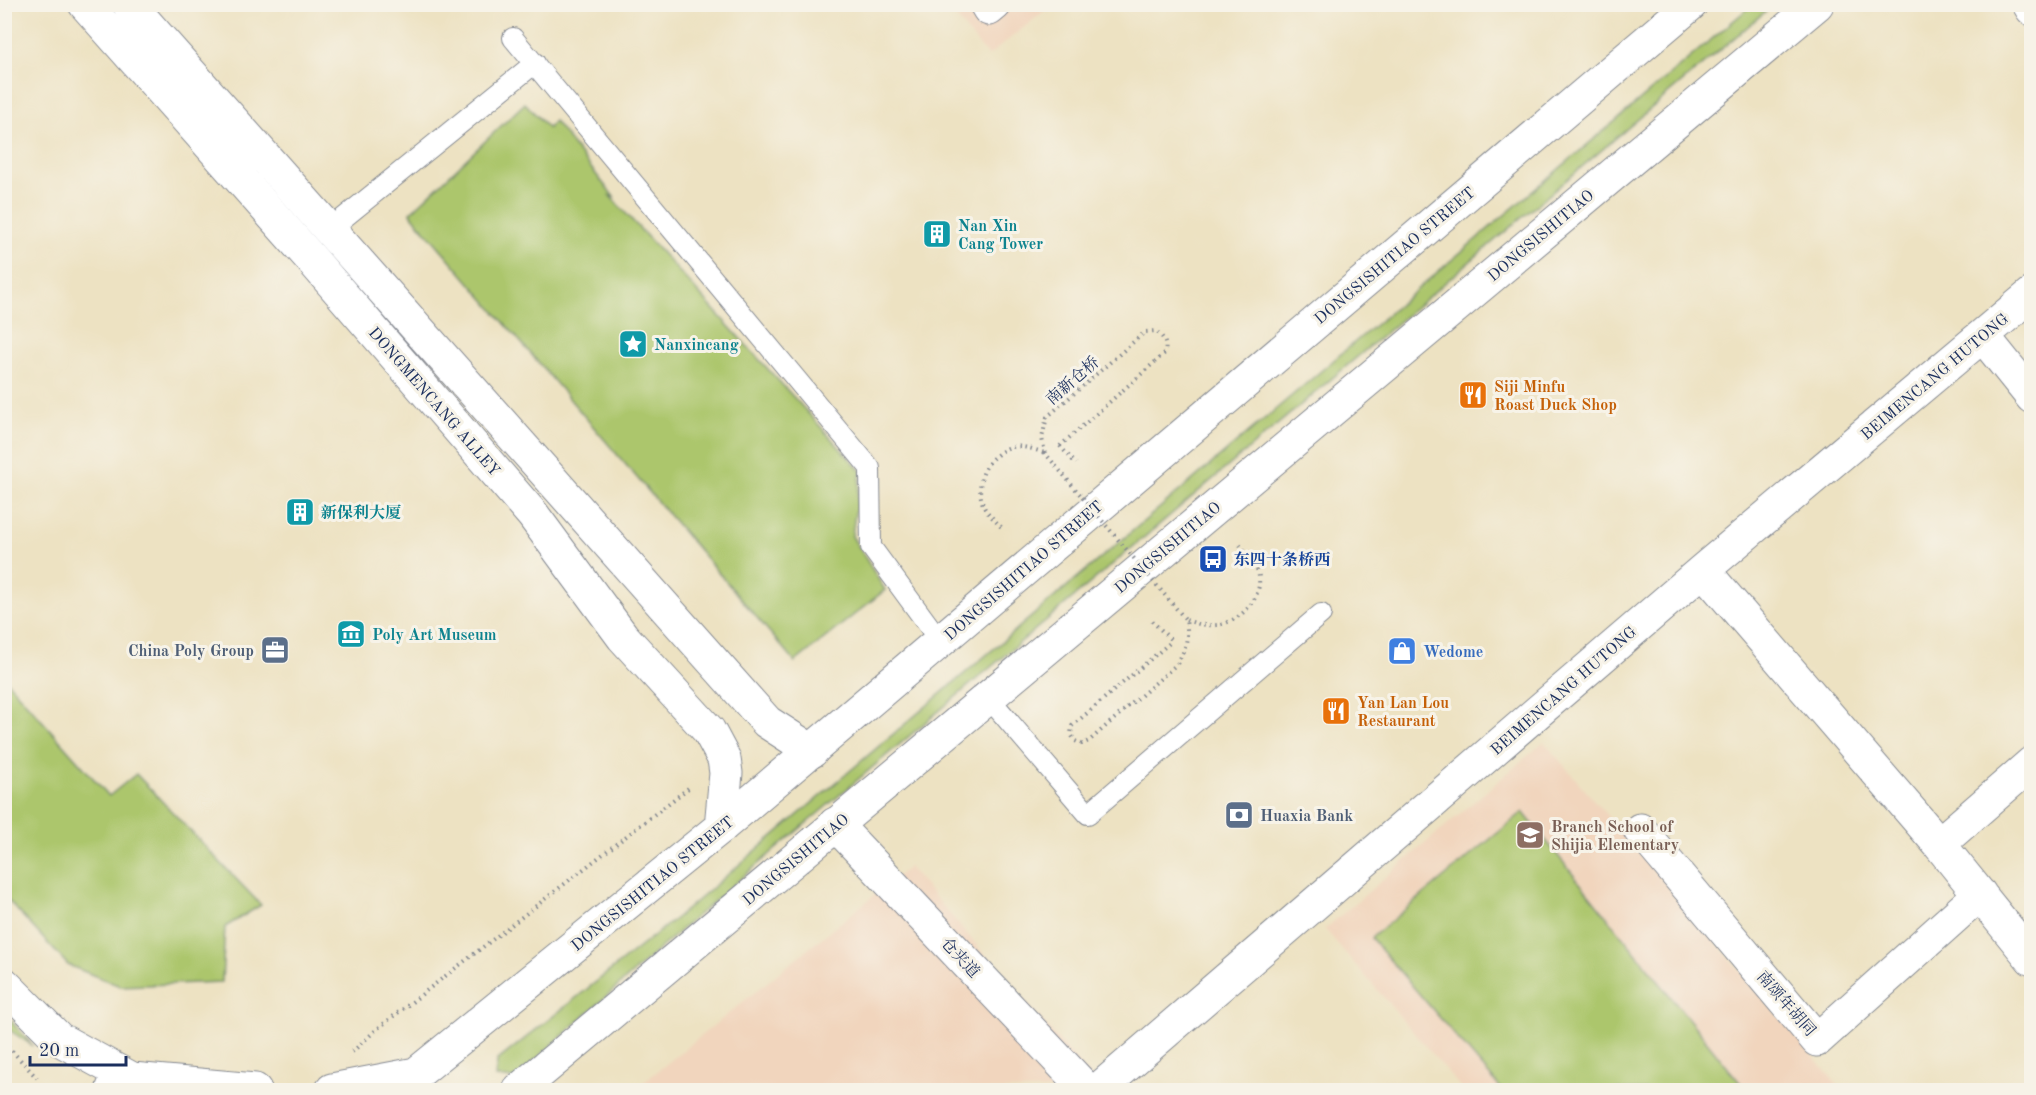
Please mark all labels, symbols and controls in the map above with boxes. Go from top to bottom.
street label: DONGSISHITIAO STREET [1312,185,1478,328]
street label: DONGSISHITIAO [1485,188,1597,285]
building icon: Nan Xin Cang Tower [921,218,953,250]
place label: Nan Xin Cang Tower [958,219,1043,253]
street label: BEIMENCANG HUTONG [1858,311,2012,444]
street label: DONGMENCANG ALLEY [365,325,502,480]
place icon: Nanxincang [617,328,649,360]
place label: Nanxincang [654,338,739,354]
street label: 南新仓桥 [1043,353,1103,409]
restaurant icon: Siji Minfu Roast Duck Shop [1457,379,1489,411]
place label: Siji Minfu Roast Duck Shop [1494,380,1617,414]
building icon: 新保利大厦 [284,496,316,528]
street label: DONGSISHITIAO STREET [942,499,1106,644]
street label: DONGSISHITIAO [1112,500,1224,597]
place label: 新保利大厦 [321,504,401,522]
bus stop icon: 东四十条桥西 [1197,543,1229,575]
place label: 东四十条桥西 [1234,551,1331,569]
museum icon: Poly Art Museum [335,618,367,650]
street label: BEIMENCANG HUTONG [1488,624,1641,759]
place label: Poly Art Museum [372,628,497,644]
office icon: China Poly Group [259,634,291,666]
shop icon: Wedome [1386,635,1418,667]
place label: China Poly Group [128,644,254,660]
place label: Wedome [1423,645,1483,661]
restaurant icon: Yan Lan Lou Restaurant [1320,695,1352,727]
place label: Yan Lan Lou Restaurant [1357,696,1449,730]
bank icon: Huaxia Bank [1223,799,1255,831]
place label: Huaxia Bank [1260,809,1353,825]
street label: DONGSISHITIAO [740,812,852,909]
street label: DONGSISHITIAO STREET [569,814,737,955]
school or university icon: Branch School of Shijia Elementary [1514,819,1546,851]
place label: Branch School of Shijia Elementary [1551,820,1679,854]
street label: 仓夹道 [937,934,983,981]
street label: 南颂年胡同 [1753,968,1819,1040]
scale bar [30,1029,126,1067]
text: 20 m [39,1042,79,1060]

